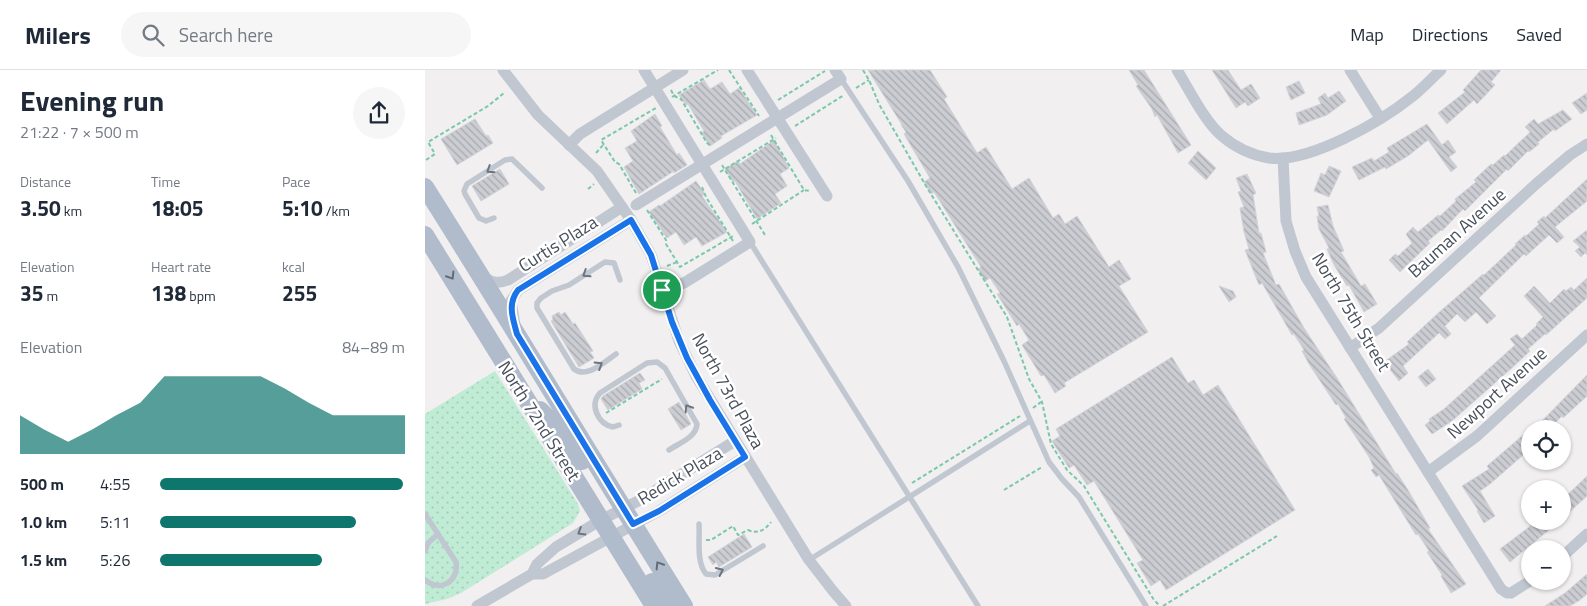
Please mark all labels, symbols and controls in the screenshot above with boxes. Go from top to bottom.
search box [121,12,471,57]
text: Milers [25,17,91,53]
text: Search here [179,20,273,49]
icon: search [139,21,167,49]
text: Map [1350,21,1384,48]
text: Directions [1412,21,1488,48]
text: Saved [1516,21,1562,48]
text: Evening run [20,79,164,122]
button: share [353,87,405,139]
text: 21:22 · 7 × 500 m [20,120,139,144]
one-way arrow [487,163,496,173]
text: Distance [20,171,71,192]
text: Time [151,171,180,192]
text: Pace [282,171,310,192]
street label: Bauman Avenue [1402,181,1512,284]
text: 3.50 [20,192,61,224]
text: 18:05 [151,192,203,224]
text: 5:10 [282,192,323,224]
text: km [61,200,82,221]
text: /km [323,200,350,221]
street label: Curtis Plaza [513,209,603,279]
street label: North 75th Street [1305,247,1398,377]
text: Elevation [20,256,74,277]
text: Heart rate [151,256,211,277]
text: kcal [282,256,305,277]
one-way arrow [582,267,591,277]
pin [641,269,683,311]
one-way arrow [444,271,454,280]
icon: arrive [648,276,676,304]
text: 35 [20,277,44,309]
text: 138 [151,277,186,309]
text: 255 [282,277,317,309]
text: m [44,285,58,306]
text: bpm [186,285,216,306]
street label: North 73rd Plaza [685,328,771,453]
text: Elevation [20,335,82,359]
text: 84–89 m [342,335,405,359]
street label: Newport Avenue [1441,340,1553,445]
street label: North 72nd Street [492,355,588,487]
one-way arrow [594,361,603,371]
one-way arrow [685,405,695,414]
map controls [1521,420,1571,590]
button: locate [1521,420,1571,470]
street label: Redick Plaza [632,440,727,512]
text: 500 m [20,472,64,496]
text: 4:55 [100,472,130,496]
button: + [1521,480,1571,530]
text: 1.0 km [20,510,67,534]
text: 5:11 [100,510,130,534]
one-way arrow [577,526,586,536]
button: − [1521,540,1571,590]
text: 1.5 km [20,548,67,572]
text: 5:26 [100,548,130,572]
one-way arrow [656,562,665,571]
one-way arrow [715,567,724,578]

